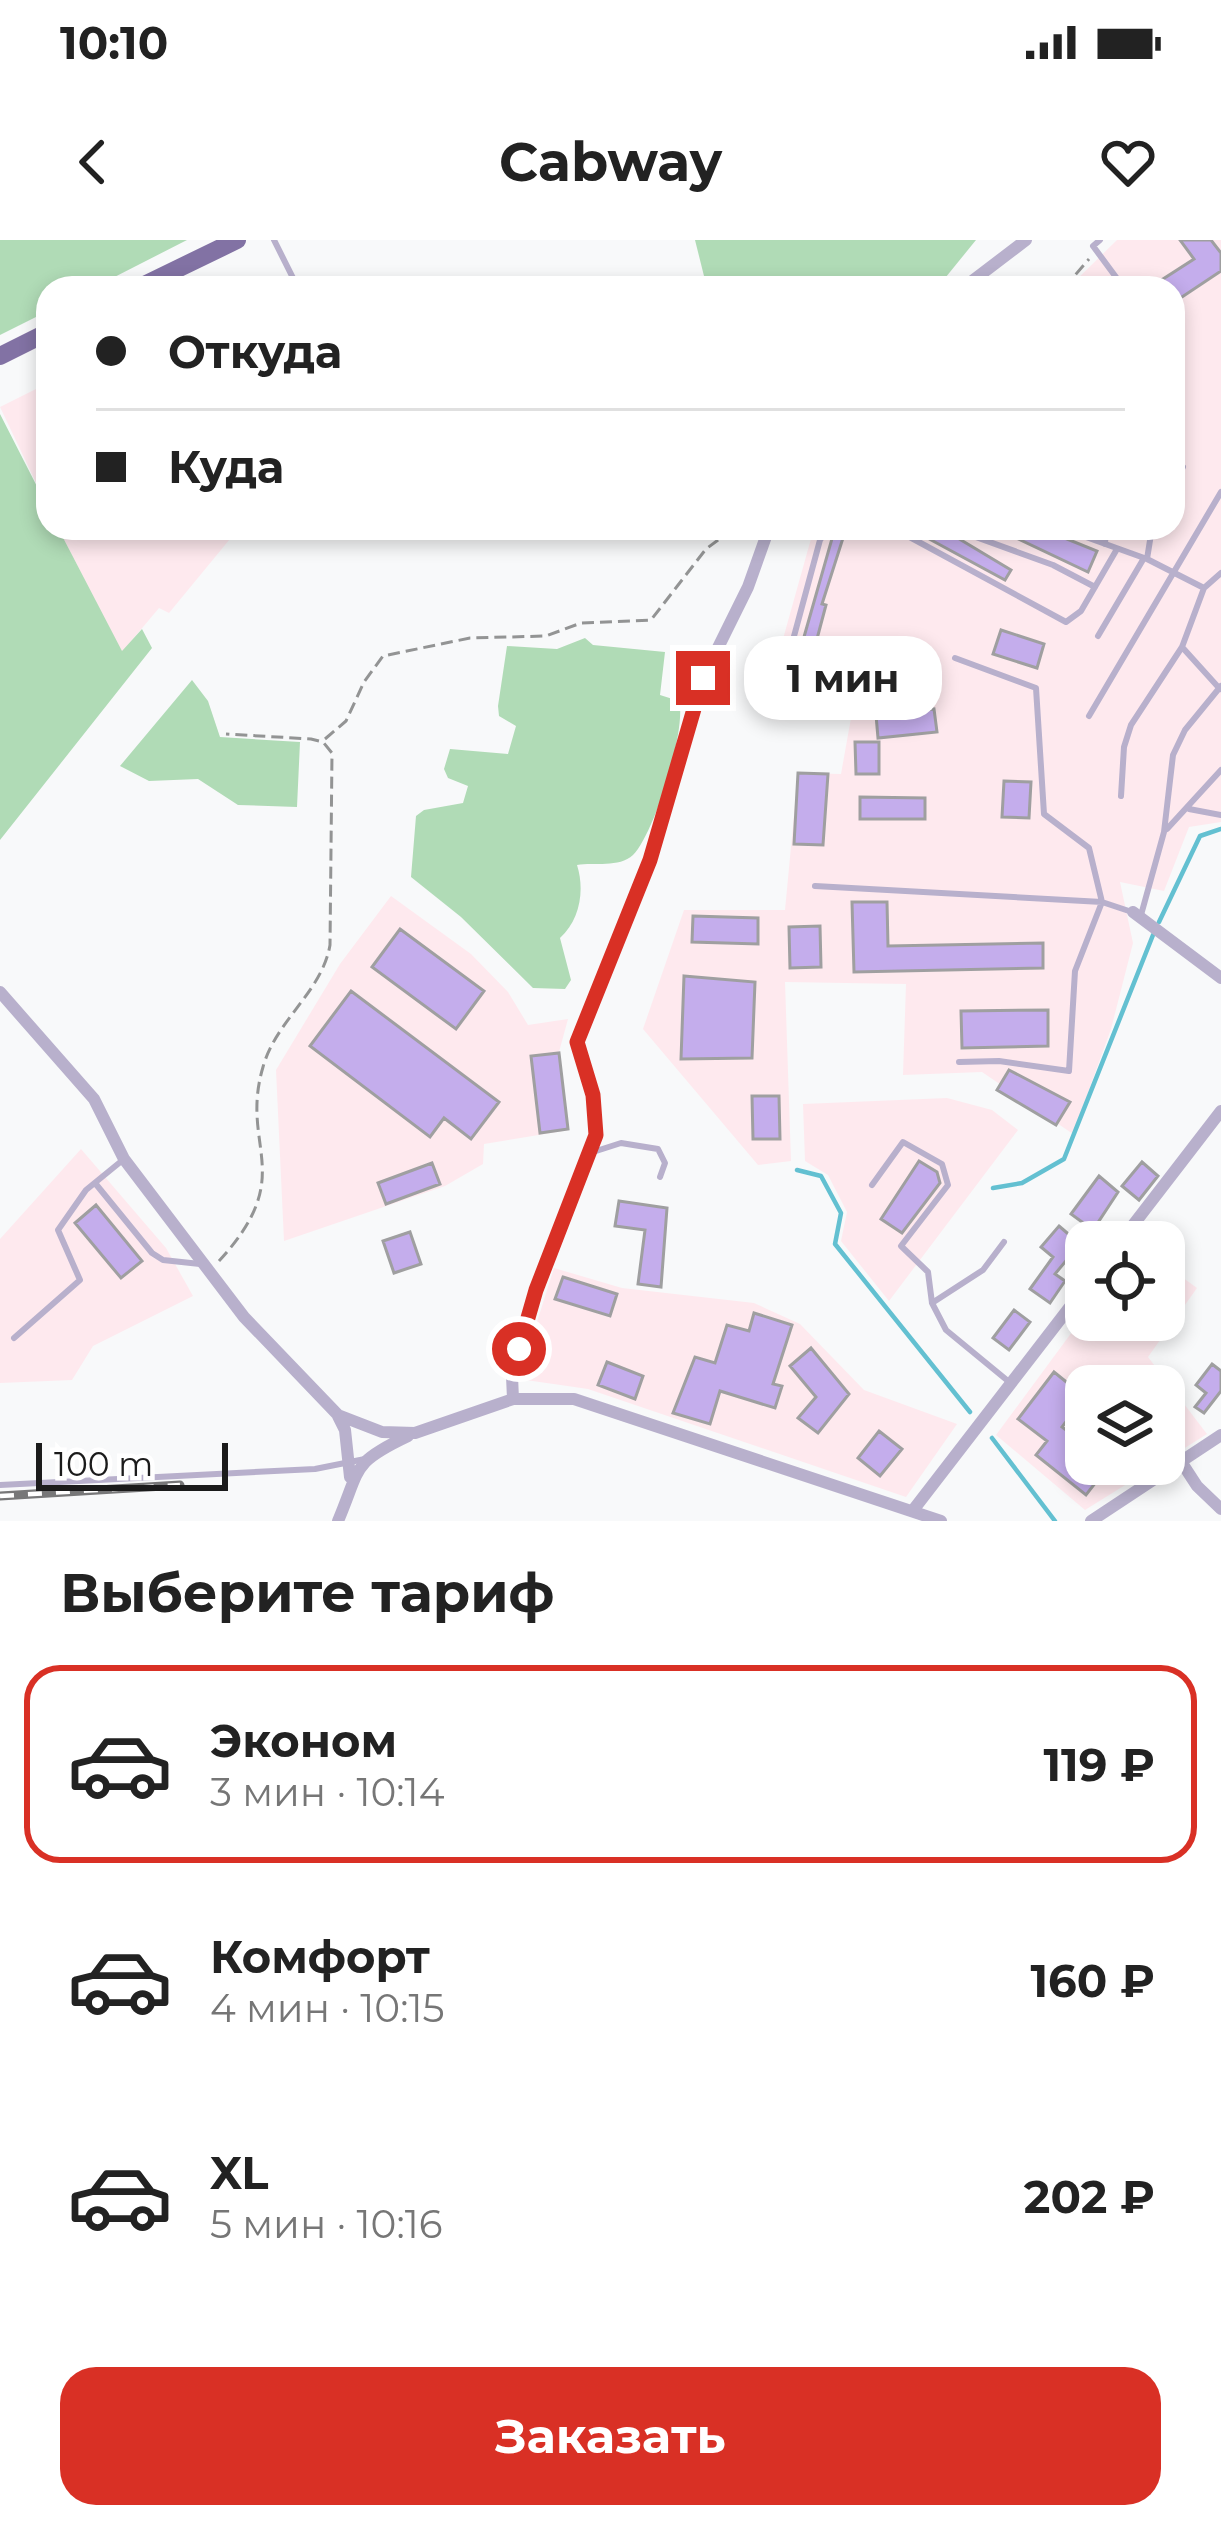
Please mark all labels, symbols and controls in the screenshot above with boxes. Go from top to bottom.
text: 10:10 [60,15,168,70]
icon: back [60,129,126,195]
text: Cabway [499,129,722,195]
icon: heart [1095,129,1161,195]
text: Откуда [168,324,342,379]
text: Куда [168,439,284,494]
callout: 1 мин [745,636,943,720]
route end [676,651,730,705]
text: 1 мин [787,654,899,702]
map controls [1065,1221,1185,1485]
button: locate [1065,1221,1185,1341]
route start [492,1322,546,1376]
button: layers [1065,1365,1185,1485]
scale bar [36,1437,228,1490]
text: 100 m [54,1444,153,1484]
text: Выберите тариф [60,1560,554,1626]
icon: car [66,1710,174,1818]
text: Эконом [210,1713,397,1768]
text: 119 ₽ [1043,1737,1155,1792]
text: 3 мин · 10:14 [210,1768,444,1816]
icon: car [66,1926,174,2034]
text: Комфорт [210,1929,430,1984]
text: 160 ₽ [1030,1953,1155,2008]
text: 4 мин · 10:15 [210,1984,445,2032]
icon: car [66,2142,174,2250]
text: XL [210,2145,268,2200]
text: 202 ₽ [1024,2169,1155,2224]
text: 5 мин · 10:16 [210,2200,443,2248]
button: Заказать [60,2367,1161,2505]

